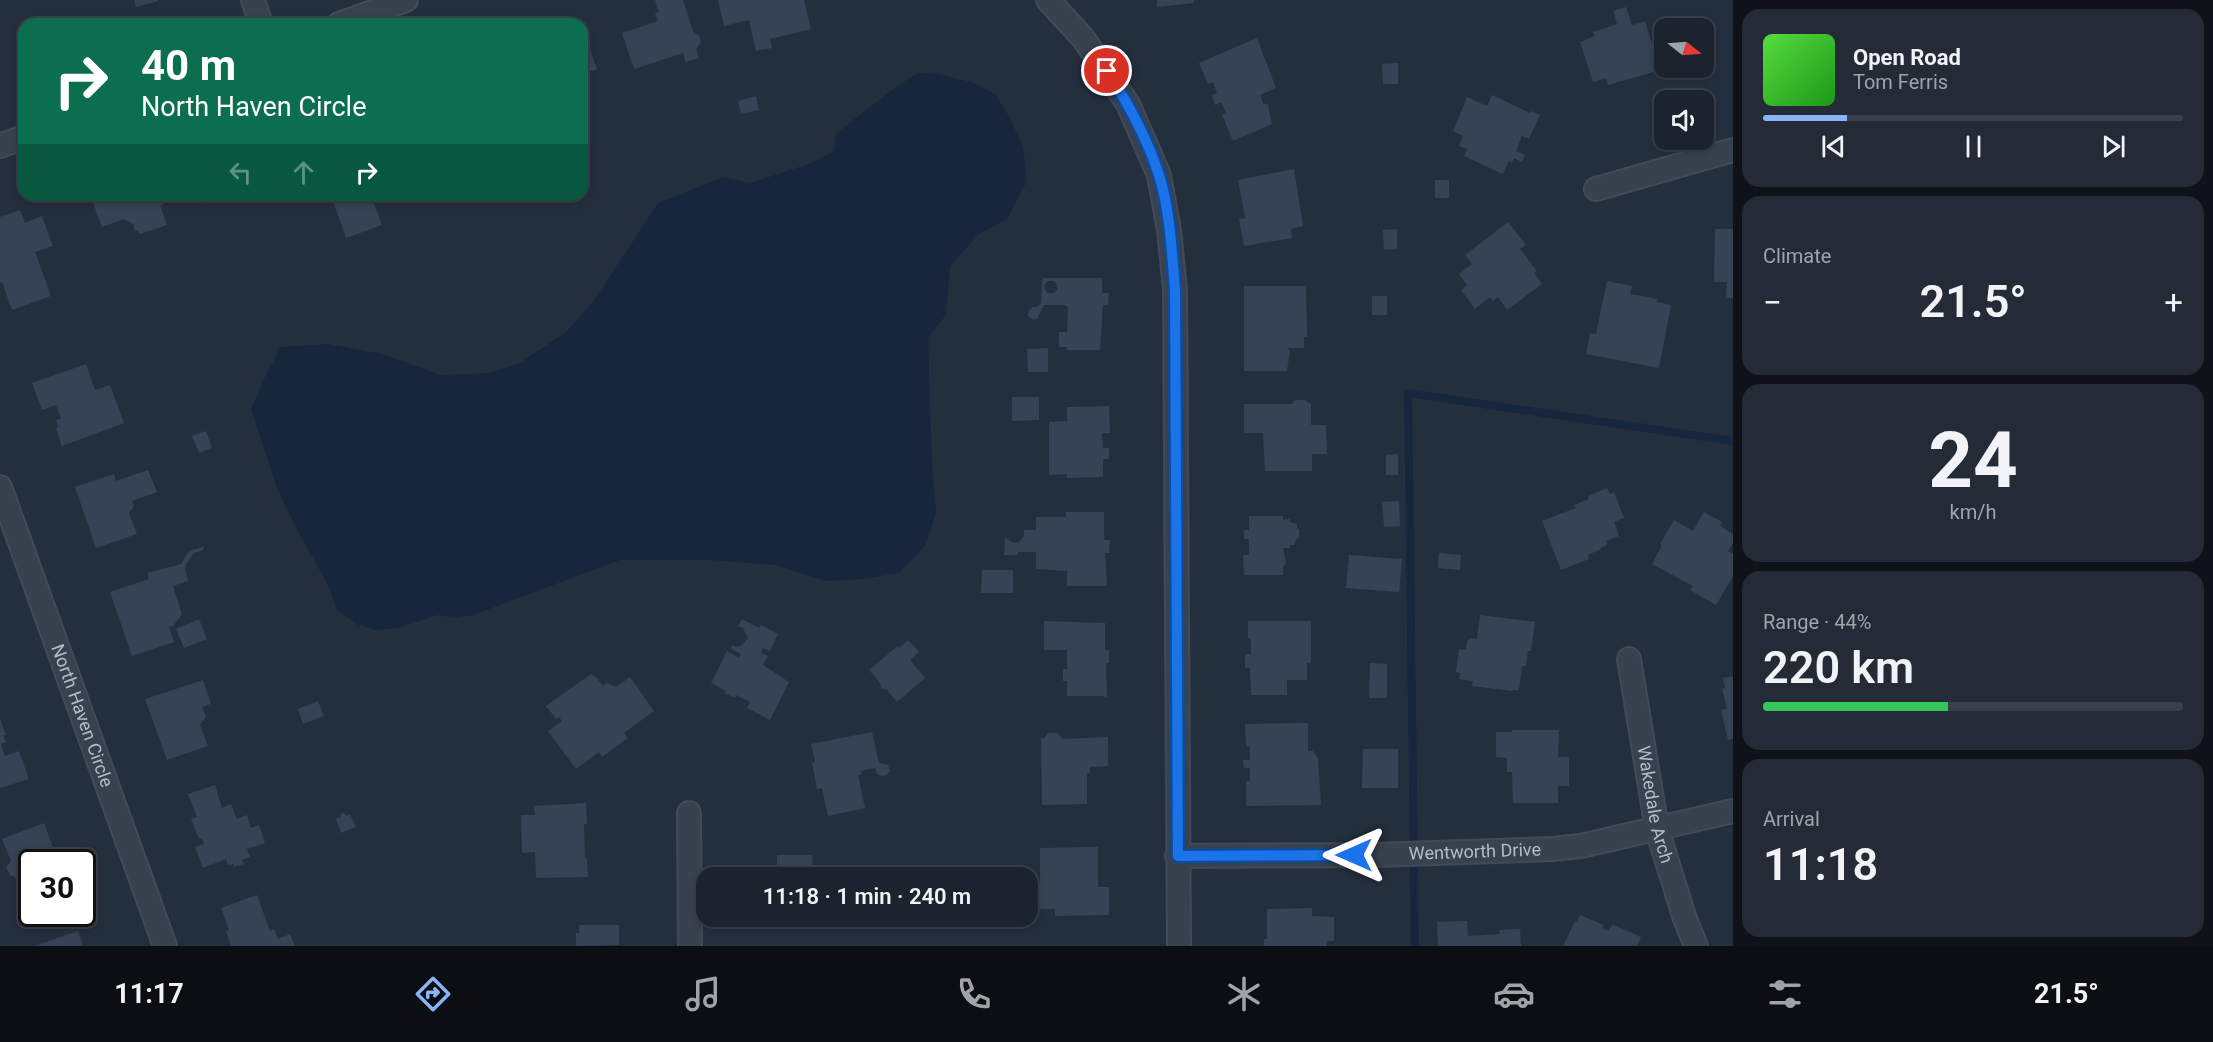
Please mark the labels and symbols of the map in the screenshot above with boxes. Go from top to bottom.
north arrow [1654,18,1714,78]
pin [1081,45,1132,96]
street label: North Haven Circle [47,641,118,790]
street label: Wakedale Arch [1633,744,1678,866]
position arrow [1322,823,1386,887]
street label: Wentworth Drive [1409,838,1541,864]
speed limit sign: 30 [18,849,96,927]

